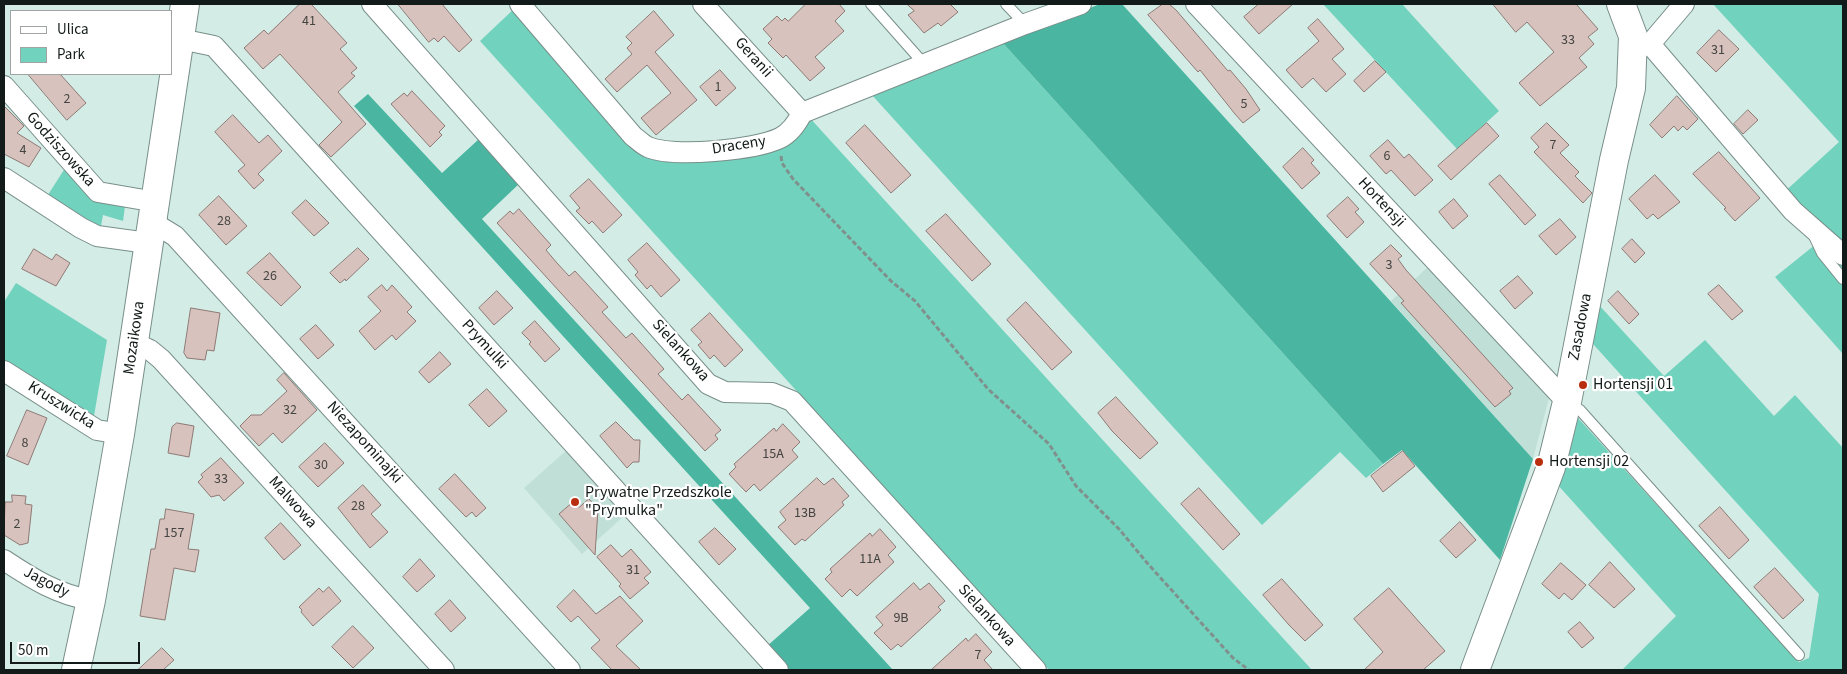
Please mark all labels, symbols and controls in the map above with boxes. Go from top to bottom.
legend [10,10,172,75]
house number: 41 [302,14,316,30]
text: Ulica [57,19,88,40]
house number: 33 [1561,33,1575,49]
street label: Geranii [730,34,776,82]
house number: 31 [1711,43,1725,59]
text: Park [57,44,85,65]
house number: 1 [715,80,721,96]
house number: 2 [64,92,70,108]
house number: 5 [1241,97,1247,113]
street label: Godziszowska [21,109,99,191]
street label: Draceny [711,132,767,160]
house number: 7 [1550,138,1556,154]
house number: 4 [20,143,26,159]
house number: 6 [1384,149,1390,165]
street label: Hortensji [1353,174,1409,232]
house number: 28 [217,214,231,230]
house number: 3 [1386,258,1392,274]
house number: 26 [263,269,277,285]
street label: Zasadowa [1565,292,1597,362]
street label: Mozaikowa [120,300,150,376]
street label: Prymulki [457,316,511,374]
street label: Sielankowa [647,316,713,386]
place label: Hortensji 01 [1593,375,1673,395]
street label: Kruszwicka [24,378,98,434]
marker: Hortensji 01 [1577,379,1589,391]
street label: Niezapominajki [322,398,406,488]
house number: 32 [283,403,297,419]
house number: 8 [22,436,28,452]
house number: 15A [762,447,784,463]
place label: Hortensji 02 [1549,452,1629,472]
marker: Hortensji 02 [1533,456,1545,468]
house number: 30 [314,458,328,474]
house number: 33 [214,472,228,488]
street label: Malwowa [264,473,320,533]
place label: Prywatne Przedszkole "Prymulka" [585,483,732,521]
marker: Prywatne Przedszkole "Prymulka" [569,496,581,508]
house number: 28 [351,499,365,515]
house number: 13B [794,506,816,522]
house number: 2 [14,517,20,533]
house number: 157 [164,526,184,542]
house number: 11A [859,552,881,568]
street label: Jagody [20,563,72,603]
house number: 31 [626,563,640,579]
street label: Sielankowa [953,581,1019,651]
house number: 9B [893,611,909,627]
scale bar [12,632,142,664]
text: 50 m [18,640,48,661]
house number: 7 [975,648,981,664]

